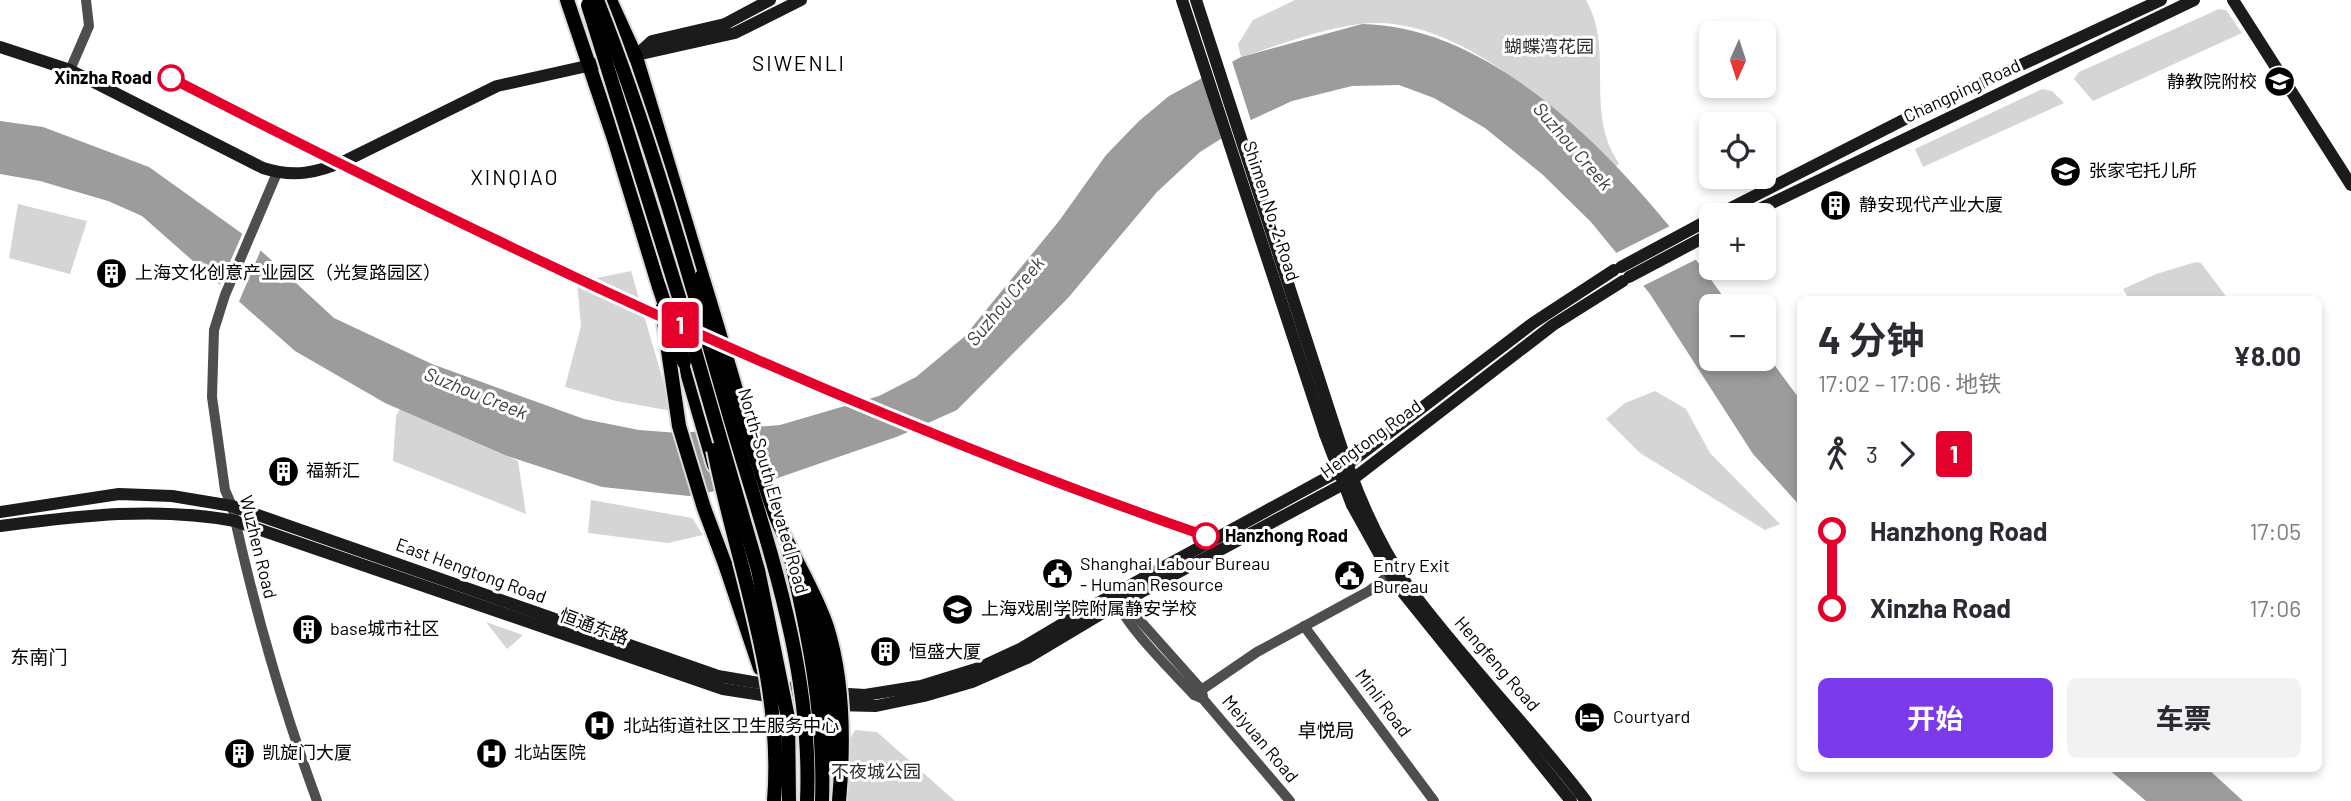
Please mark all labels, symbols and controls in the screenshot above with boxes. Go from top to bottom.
north arrow [1699,21,1776,98]
map controls [1699,21,1776,371]
park label: 蝴蝶湾花园 [1504,35,1594,57]
district label: SIWENLI [752,50,846,75]
street label: Changping Road [1900,53,2024,127]
marker: Xinzha Road [158,65,184,91]
school or university icon: 静教院附校 [2263,65,2297,99]
place label: Xinzha Road [54,66,152,88]
place label: 静教院附校 [2167,70,2257,92]
water label: Suzhou Creek [1529,97,1618,195]
button: locate [1699,112,1776,189]
street label: Shimen No. 2 Road [1239,138,1305,283]
school or university icon: 张家宅托儿所 [2049,154,2083,188]
place label: 张家宅托儿所 [2089,159,2197,181]
district label: XINQIAO [470,164,560,189]
building icon: 静安现代产业大厦 [1819,188,1853,222]
place label: 静安现代产业大厦 [1859,193,2003,215]
button: + [1699,203,1776,280]
water label: Suzhou Creek [961,251,1049,350]
building icon: 上海文化创意产业园区（光复路园区） [95,256,129,290]
place label: 上海文化创意产业园区（光复路园区） [135,261,441,283]
button: − [1699,294,1776,371]
line badge: 1 [657,302,703,348]
text: 1 [676,310,684,339]
text: 4 分钟 [1818,316,1925,362]
text: ¥8.00 [2233,340,2301,371]
water label: Suzhou Creek [421,361,532,424]
text: 17:02 – 17:06 · 地铁 [1818,369,2001,397]
street label: North-South Elevated Road [734,385,814,596]
street label: Hengtong Road [1316,394,1425,482]
icon: walk [1818,435,1856,473]
icon: forward [1888,435,1926,473]
text: 1 [1950,439,1958,468]
text: 3 [1866,440,1878,468]
building icon: 福新汇 [266,454,300,488]
place label: 福新汇 [306,459,360,481]
street label: Wuzhen Road [236,493,282,601]
text: Hanzhong Road [1870,515,2047,546]
text: 17:05 [2249,517,2301,545]
marker: Hanzhong Road [1193,523,1219,549]
place label: Hanzhong Road [1225,524,1348,546]
street label: East Hengtong Road [393,533,550,607]
place label: Shanghai Labour Bureau - Human Resource [1080,552,1270,595]
place label: Entry Exit Bureau [1373,554,1450,597]
public building icon: Shanghai Labour Bureau - Human Resource [1040,557,1074,591]
public building icon: Entry Exit Bureau [1333,559,1367,593]
school or university icon: 上海戏剧学院附属静安学校 [941,592,975,626]
text: Xinzha Road [1870,592,2011,623]
text: 17:06 [2249,594,2301,622]
place label: 上海戏剧学院附属静安学校 [981,597,1197,619]
street label: 恒通东路 [557,603,632,649]
street label: Hengfeng Road [1451,611,1545,715]
building icon: base城市社区 [290,612,324,646]
place label: base城市社区 [330,617,439,639]
building icon: 恒盛大厦 [869,635,903,669]
place label: 恒盛大厦 [909,640,981,662]
district label: 东南门 [10,645,68,668]
street label: Minli Road [1351,664,1416,741]
button: 开始 [1818,678,2053,758]
button: 车票 [2067,678,2301,758]
street label: Meiyuan Road [1218,690,1304,787]
hotel icon: Courtyard [1573,700,1607,734]
place label: Courtyard [1613,705,1690,727]
hospital icon: 北站街道社区卫生服务中心 [583,709,617,743]
place label: 北站街道社区卫生服务中心 [623,714,839,736]
district label: 卓悦局 [1297,718,1355,741]
building icon: 凯旋门大厦 [222,736,256,770]
hospital icon: 北站医院 [474,736,508,770]
place label: 凯旋门大厦 [262,741,352,763]
place label: 北站医院 [514,741,586,763]
park label: 不夜城公园 [831,760,921,782]

